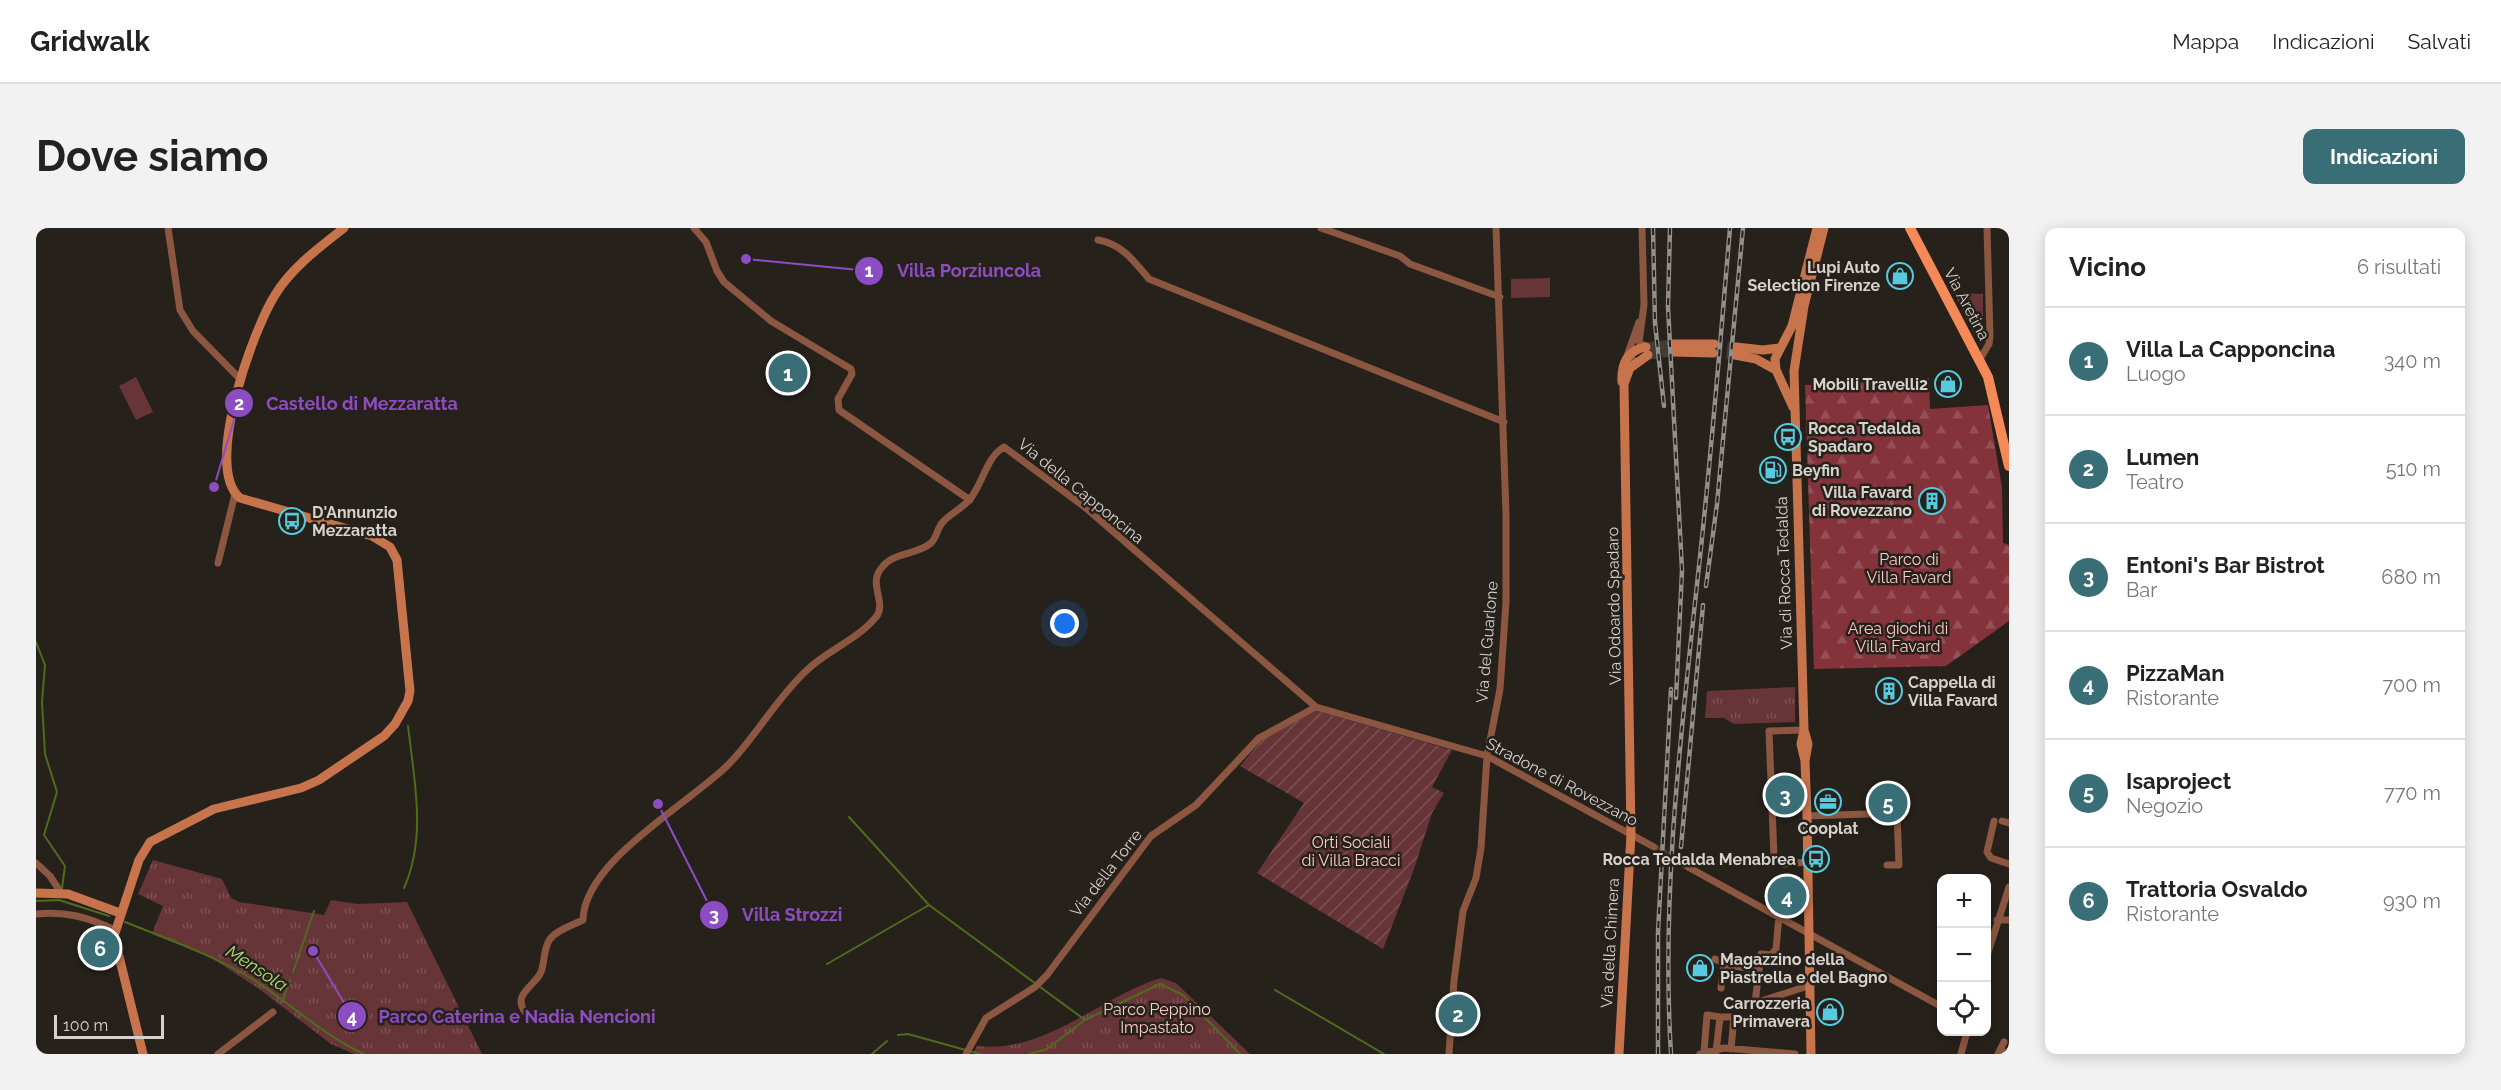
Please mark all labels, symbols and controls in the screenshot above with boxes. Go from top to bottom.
text: Gridwalk [30,25,150,58]
text: Mappa [2172,29,2239,54]
text: Indicazioni [2272,29,2375,54]
text: Salvati [2408,29,2471,54]
button: Indicazioni [2303,129,2465,184]
text: Dove siamo [36,132,268,181]
text: Vicino [2069,252,2146,282]
callout: Villa Porziuncola [854,253,1053,289]
text: 6 risultati [2357,255,2441,279]
place label: Lupi Auto Selection Firenze [1748,258,1880,295]
text: 1 [865,260,874,281]
text: Villa Porziuncola [897,260,1041,281]
shop icon: Lupi Auto Selection Firenze [1885,261,1915,291]
street label: Via Aretina [1940,265,1994,343]
text: Villa La Capponcina [2126,336,2335,362]
text: 1 [2084,349,2093,373]
text: 340 m [2384,349,2441,373]
pin: 1 [768,350,807,396]
text: Luogo [2126,362,2186,386]
shop icon: Mobili Travelli2 [1933,369,1963,399]
place label: Mobili Travelli2 [1812,375,1928,394]
callout: Castello di Mezzaratta [224,385,470,421]
text: 2 [234,393,244,414]
text: Castello di Mezzaratta [266,393,458,414]
place label: Rocca Tedalda Spadaro [1808,419,1921,456]
bus stop icon: Rocca Tedalda Spadaro [1773,422,1803,452]
street label: Via della Capponcina [1014,434,1148,548]
text: Lumen [2126,444,2199,470]
fuel station icon: Beyfin [1758,455,1788,485]
text: 2 [2083,457,2094,481]
text: 510 m [2386,457,2441,481]
place label: Beyfin [1792,461,1840,480]
text: Teatro [2126,470,2184,494]
place label: Villa Favard di Rovezzano [1812,483,1912,520]
building icon: Villa Favard di Rovezzano [1917,486,1947,516]
street label: Via di Rocca Tedalda [1772,496,1796,650]
place label: D'Annunzio Mezzaratta [312,503,398,540]
bus stop icon: D'Annunzio Mezzaratta [277,506,307,536]
street label: Via Odoardo Spadaro [1603,527,1625,685]
park label: Parco di Villa Favard [1866,550,1952,587]
text: Entoni's Bar Bistrot [2126,552,2325,578]
text: 3 [2083,565,2094,589]
text: 680 m [2381,565,2441,589]
text: Bar [2126,578,2157,602]
street label: Via del Guarlone [1472,580,1502,704]
your location [1050,609,1079,638]
park label: Area giochi di Villa Favard [1848,619,1948,656]
text: PizzaMan [2126,660,2224,686]
place label: Cappella di Villa Favard [1908,673,1998,710]
text: 4 [2083,673,2094,697]
text: 700 m [2382,673,2441,697]
building icon: Cappella di Villa Favard [1874,676,1904,706]
text: Ristorante [2126,686,2219,710]
street label: Stradone di Rovezzano [1483,734,1641,830]
text: Isaproject [2126,768,2231,794]
pin: 3 [1766,772,1804,818]
pin: 5 [1868,780,1908,826]
text: 5 [2083,781,2094,805]
text: 770 m [2384,781,2441,805]
office icon: Cooplat [1813,787,1843,817]
text: Negozio [2126,794,2203,818]
place label: Cooplat [1798,819,1858,838]
street label: Via della Torre [1066,826,1146,920]
park label: Orti Sociali di Villa Bracci [1302,833,1400,870]
bus stop icon: Rocca Tedalda Menabrea [1801,844,1831,874]
place label: Rocca Tedalda Menabrea [1602,850,1796,869]
pin: 4 [1768,874,1806,918]
map controls [1937,874,1991,1036]
button: + [1937,874,1991,928]
text: Trattoria Osvaldo [2126,876,2308,902]
street label: Via della Chimera [1597,877,1623,1009]
text: 6 [2082,889,2095,913]
text: 930 m [2383,889,2441,913]
callout: Villa Strozzi [699,897,854,933]
text: Ristorante [2126,902,2219,926]
text: 3 [709,904,719,925]
text: Villa Strozzi [742,904,842,925]
pin: 6 [80,926,120,970]
button: − [1937,928,1991,982]
water label: Mensola [222,940,292,996]
place label: Magazzino della Piastrella e del Bagno [1720,950,1888,987]
shop icon: Magazzino della Piastrella e del Bagno [1685,953,1715,983]
button: locate [1937,982,1991,1036]
pin: 2 [1438,992,1478,1036]
place label: Carrozzeria Primavera [1723,994,1810,1031]
shop icon: Carrozzeria Primavera [1815,997,1845,1027]
callout: Parco Caterina e Nadia Nencioni [337,998,668,1034]
park label: Parco Peppino Impastato [1103,1000,1211,1037]
text: 4 [347,1006,357,1027]
text: Parco Caterina e Nadia Nencioni [378,1006,656,1027]
scale bar [54,1012,164,1040]
text: 100 m [63,1016,108,1035]

